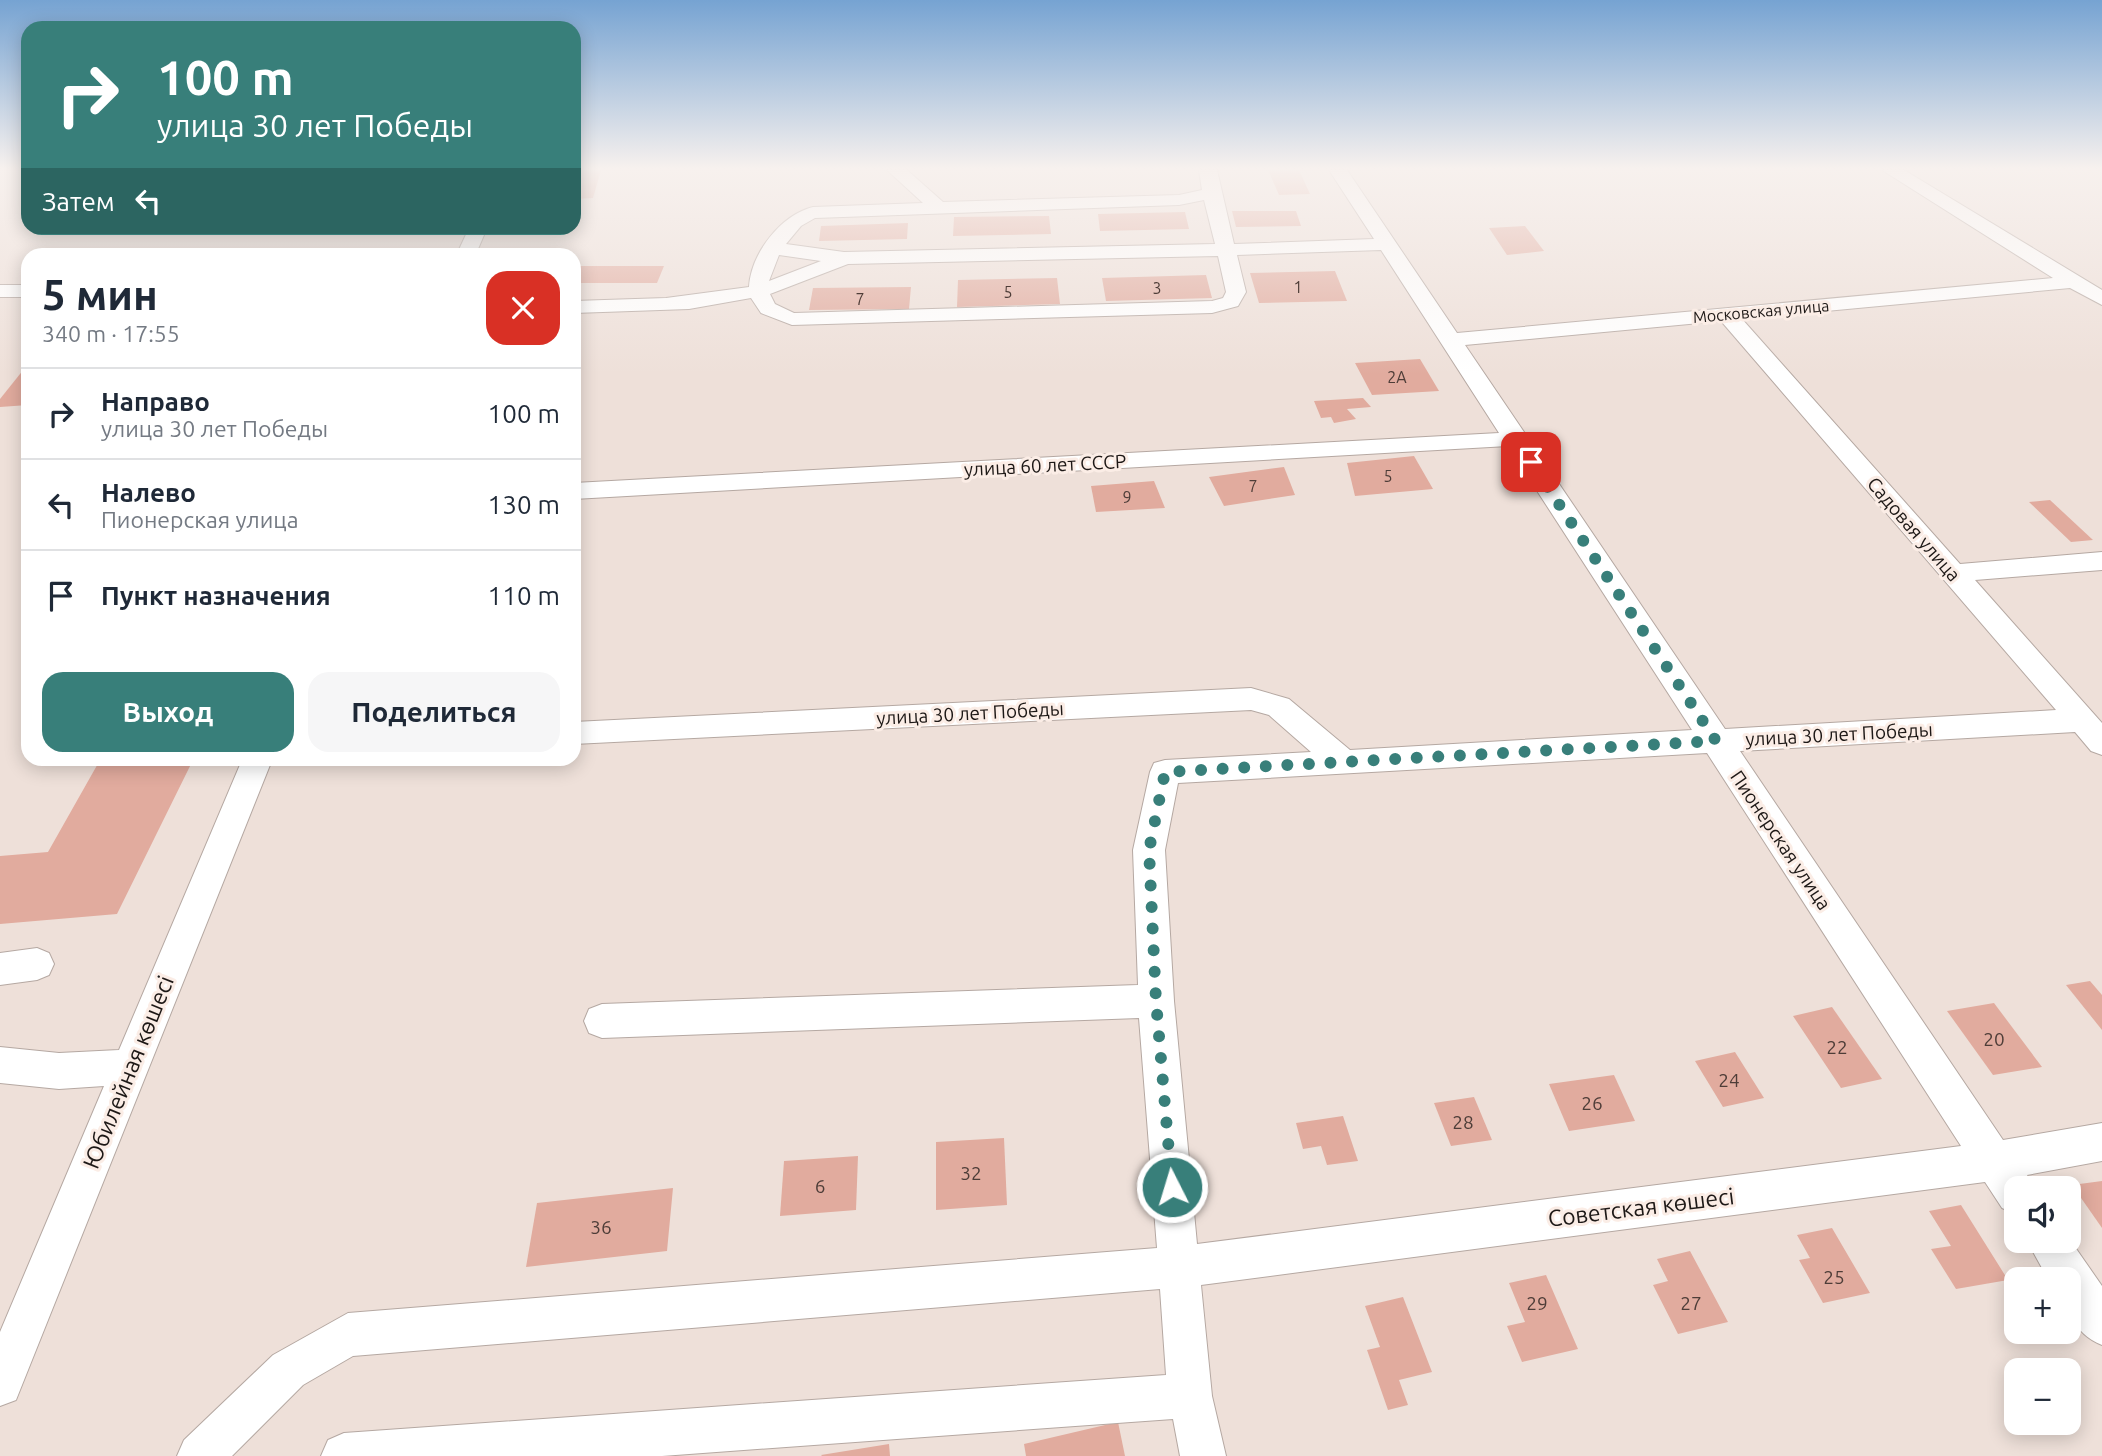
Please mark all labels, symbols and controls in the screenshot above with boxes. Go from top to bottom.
icon: right [42,49,133,140]
text: 100 m [157,49,294,104]
text: улица 30 лет Победы [157,107,473,143]
icon: left [129,182,167,220]
text: Затем [42,187,115,216]
text: 5 мин [42,271,158,318]
button: close [486,271,560,345]
house number: 1 [1293,278,1303,296]
house number: 3 [1152,279,1162,297]
house number: 5 [1003,283,1013,301]
house number: 7 [855,290,865,308]
street label: Московская улица [1692,296,1830,326]
text: 340 m · 17:55 [42,321,180,346]
house number: 2А [1387,368,1407,386]
text: Направо [101,387,210,416]
icon: right [42,395,80,433]
text: 100 m [488,399,560,428]
text: улица 30 лет Победы [101,416,328,441]
pin [1501,432,1561,492]
icon: arrive [1512,443,1550,481]
street label: улица 60 лет СССР [963,450,1127,480]
house number: 5 [1383,467,1393,485]
street label: Садовая улица [1863,473,1965,585]
house number: 7 [1248,477,1258,495]
text: Налево [101,478,196,507]
icon: left [42,486,80,524]
house number: 9 [1122,488,1132,506]
text: 130 m [488,490,560,519]
text: Пионерская улица [101,507,298,532]
icon: arrive [42,577,80,615]
text: Пункт назначения [101,581,331,610]
text: 110 m [488,581,560,610]
button: Выход [42,672,294,752]
button: Поделиться [308,672,560,752]
street label: улица 30 лет Победы [876,697,1064,729]
street label: улица 30 лет Победы [1745,718,1933,750]
street label: Пионерская улица [1726,766,1836,914]
street label: Юбилейная көшесі [78,972,178,1172]
house number: 20 [1983,1028,2005,1050]
house number: 22 [1826,1036,1848,1058]
house number: 24 [1718,1069,1740,1091]
house number: 26 [1581,1092,1603,1114]
house number: 28 [1452,1111,1474,1133]
position arrow [1135,1150,1209,1224]
house number: 32 [960,1162,982,1184]
house number: 6 [815,1175,825,1197]
map controls [2004,1176,2081,1435]
button: sound [2004,1176,2081,1253]
street label: Советская көшесі [1546,1183,1736,1231]
house number: 36 [590,1216,612,1238]
house number: 25 [1823,1266,1845,1288]
button: + [2004,1267,2081,1344]
house number: 29 [1526,1292,1548,1314]
house number: 27 [1680,1292,1702,1314]
button: − [2004,1358,2081,1435]

